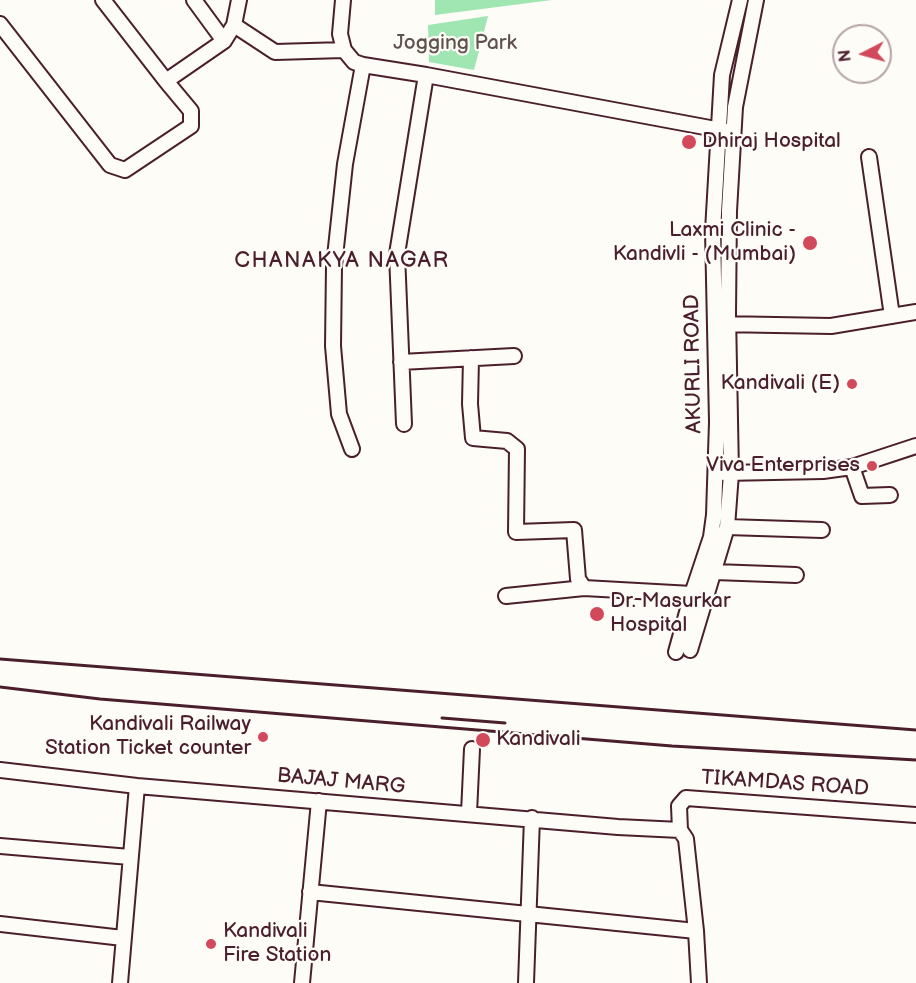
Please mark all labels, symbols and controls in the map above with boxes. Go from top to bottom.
north arrow [832,24,892,84]
park label: Jogging Park [393,31,517,57]
text: N [836,49,856,63]
place label: Dhiraj Hospital [702,129,841,155]
marker: Dhiraj Hospital [680,133,698,151]
place label: Laxmi Clinic - Kandivli - (Mumbai) [613,218,796,268]
marker: Laxmi Clinic - Kandivli - (Mumbai) [801,234,819,252]
district label: CHANAKYA NAGAR [234,248,450,274]
street label: AKURLI ROAD [680,294,708,434]
place label: Kandivali (E) [721,371,840,397]
marker: Kandivali (E) [845,377,859,391]
place label: Viva Enterprises [706,453,860,479]
marker: Viva Enterprises [865,459,879,473]
place label: Dr. Masurkar Hospital [610,589,731,639]
marker: Dr. Masurkar Hospital [588,605,606,623]
place label: Kandivali Railway Station Ticket counter [45,712,251,762]
place label: Kandivali [496,727,581,753]
marker: Kandivali Railway Station Ticket counter [256,730,270,744]
marker: Kandivali [474,731,492,749]
street label: BAJAJ MARG [276,764,406,800]
street label: TIKAMDAS ROAD [700,766,870,802]
place label: Kandivali Fire Station [223,919,331,969]
marker: Kandivali Fire Station [204,937,218,951]

